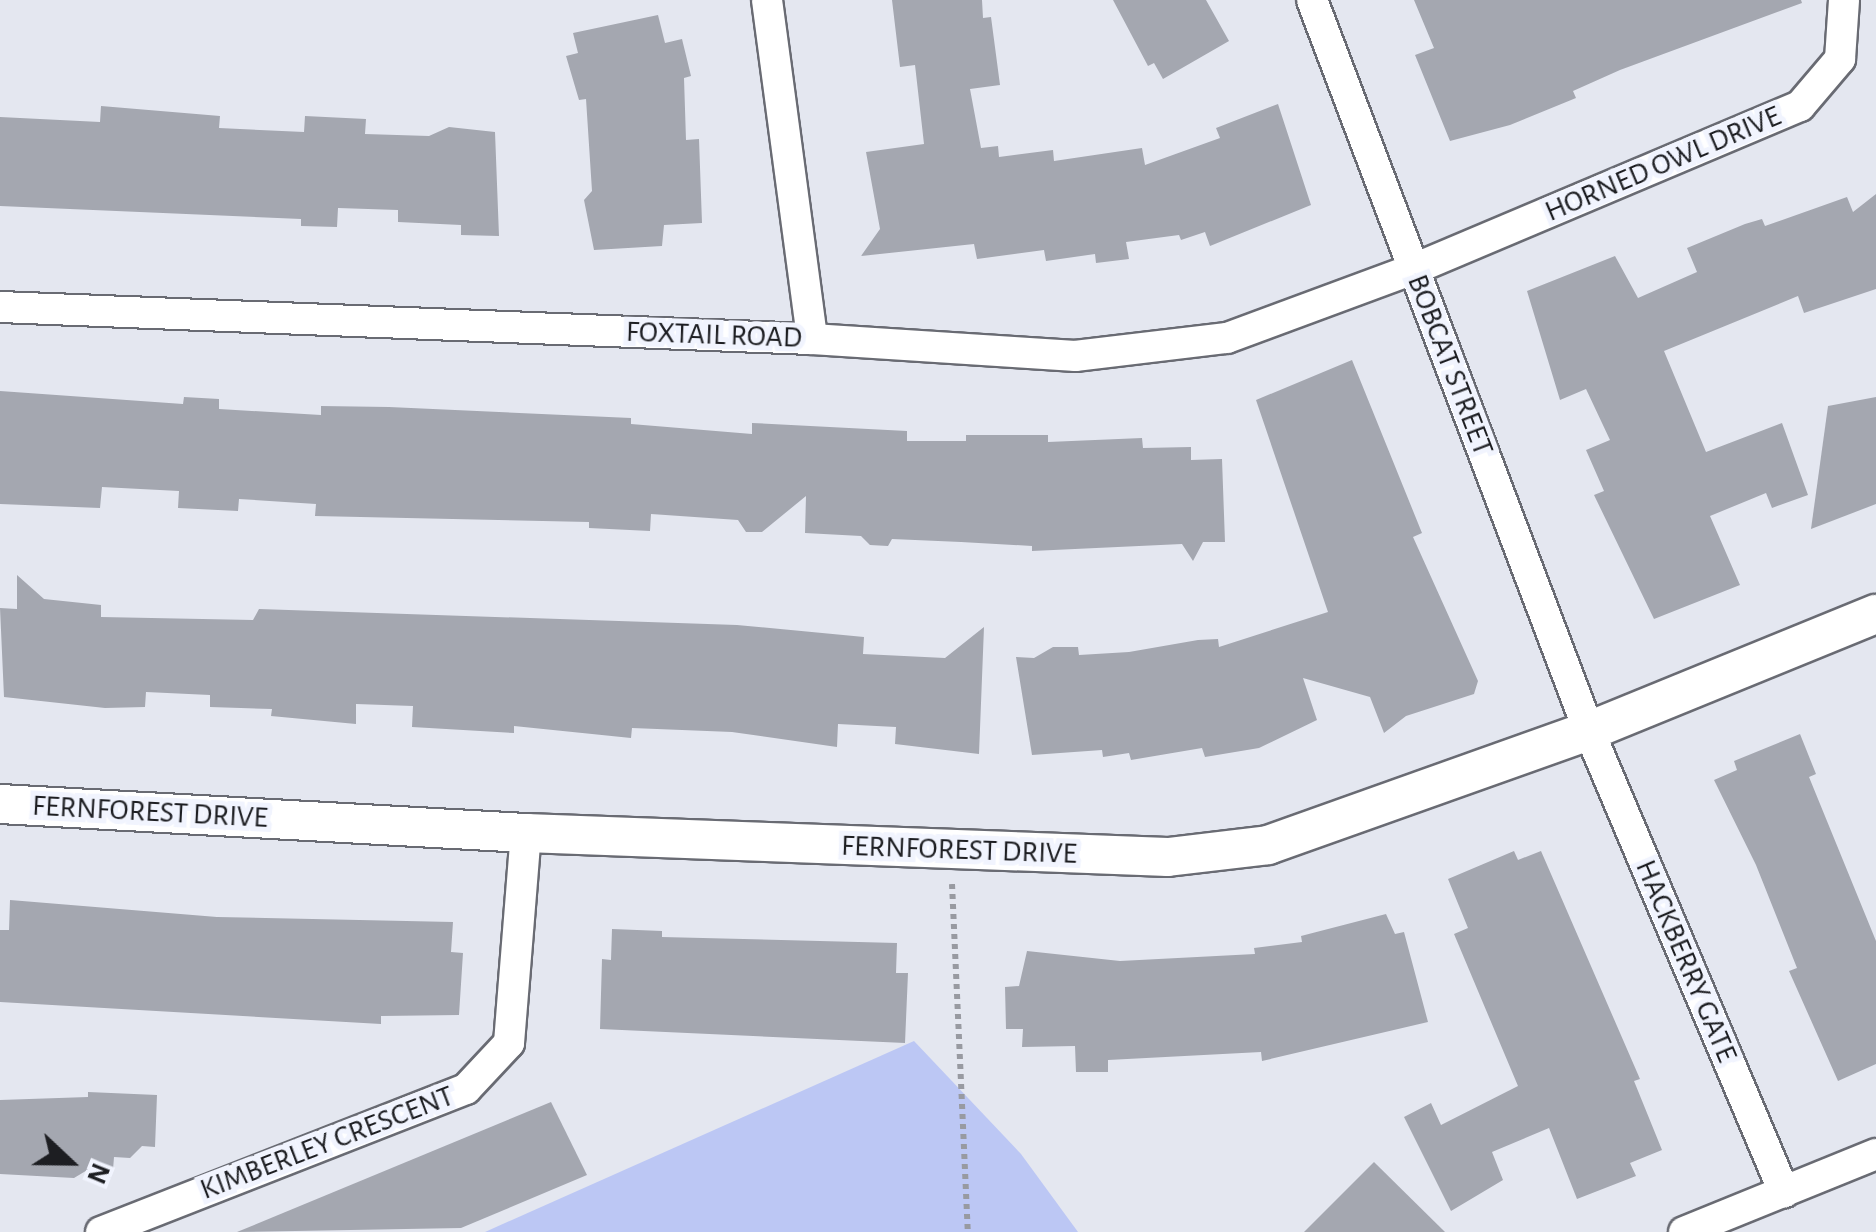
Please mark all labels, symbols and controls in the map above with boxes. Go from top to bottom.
street label: HORNED OWL DRIVE [1540,98,1786,230]
street label: BOBCAT STREET [1399,269,1501,461]
street label: FOXTAIL ROAD [625,314,803,356]
street label: FERNFOREST DRIVE [31,788,269,836]
street label: FERNFOREST DRIVE [840,828,1078,872]
street label: HACKBERRY GATE [1627,854,1745,1068]
street label: KIMBERLEY CRESCENT [195,1078,459,1208]
north arrow [20,1112,120,1212]
text: N [81,1159,114,1188]

